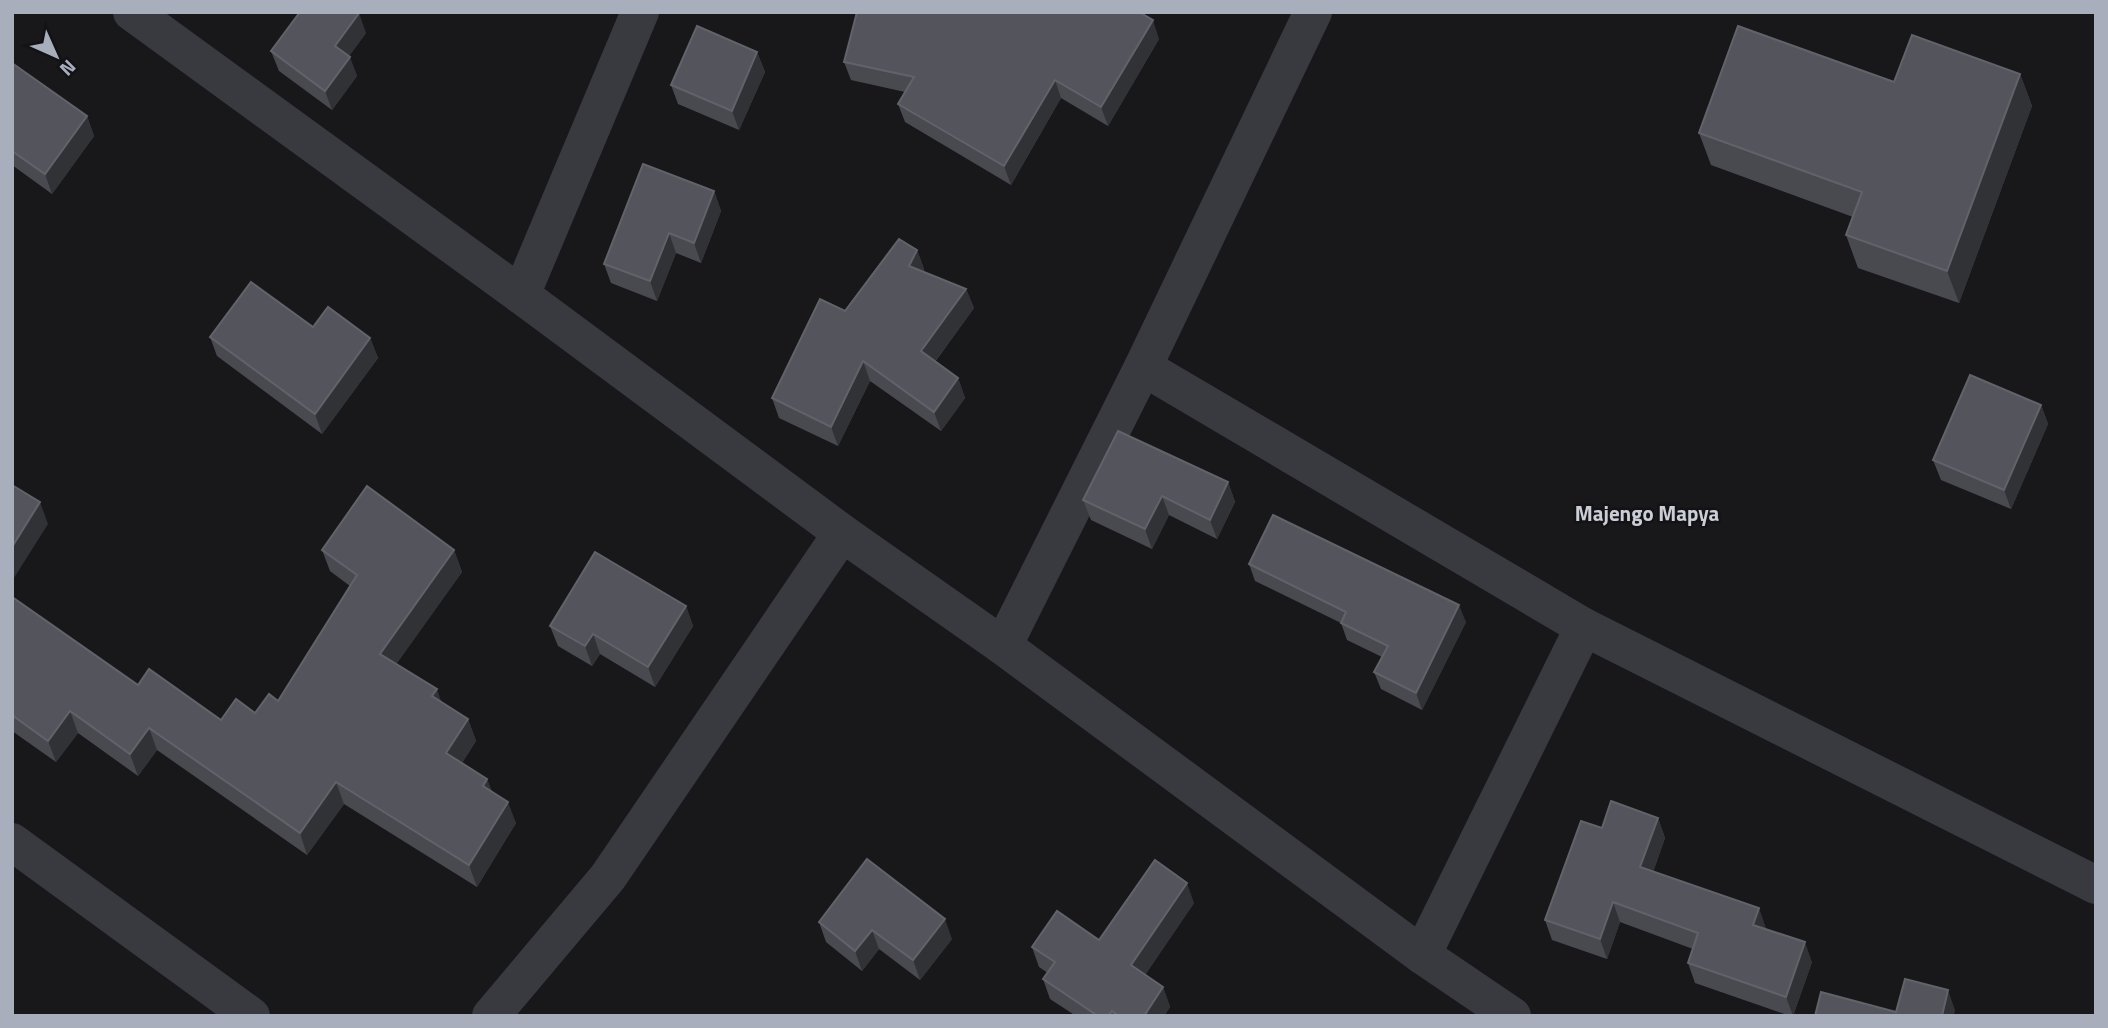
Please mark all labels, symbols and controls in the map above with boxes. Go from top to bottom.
north arrow [21,21,91,91]
text: N [53,53,83,83]
district label: Majengo Mapya [1575,497,1720,529]

